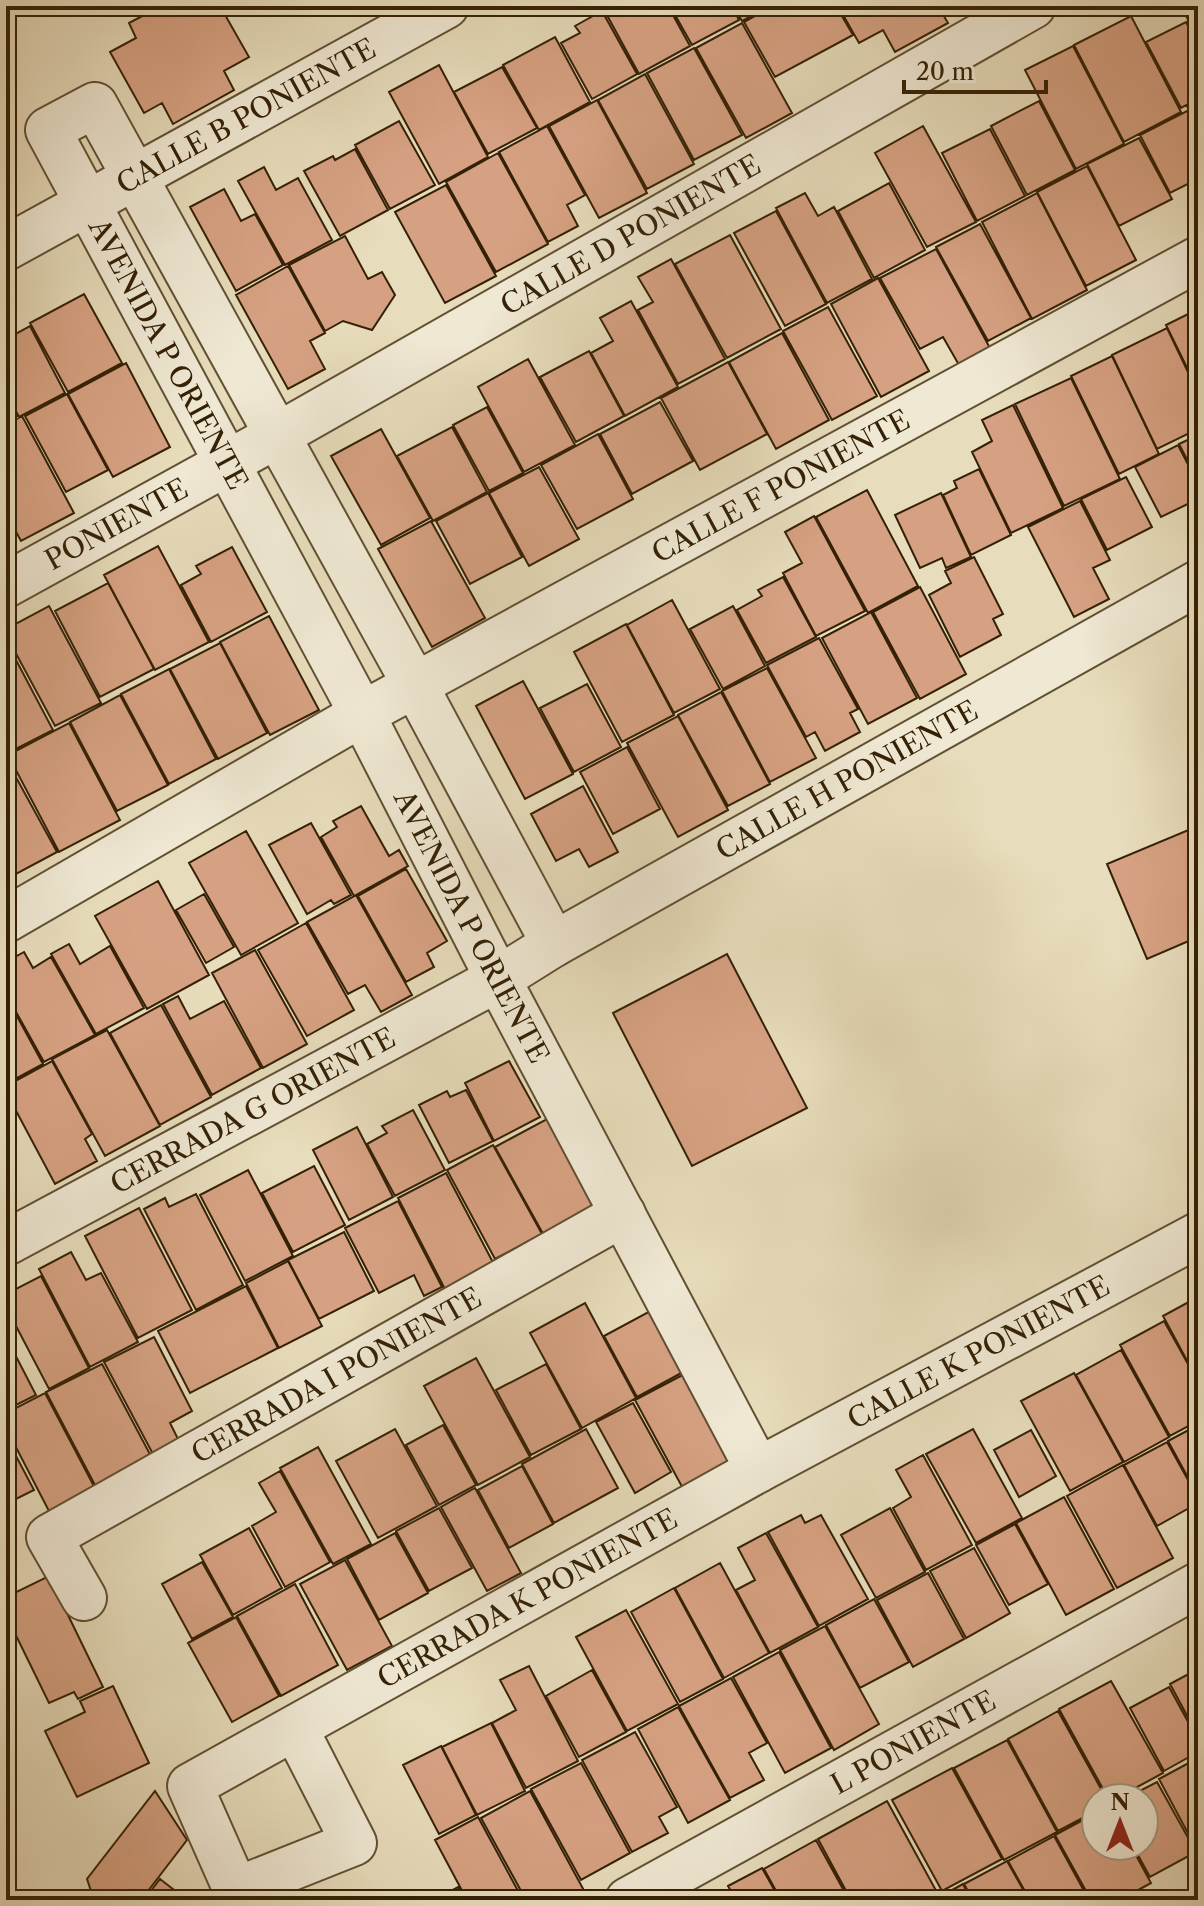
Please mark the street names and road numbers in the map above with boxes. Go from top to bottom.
street label: CALLE B PONIENTE [111,31,382,201]
street label: CALLE D PONIENTE [494,147,767,322]
street label: AVENIDA P ORIENTE [81,212,255,495]
street label: CALLE F PONIENTE [646,402,916,570]
street label: PONIENTE [39,471,194,577]
street label: CALLE H PONIENTE [710,693,984,867]
street label: AVENIDA P ORIENTE [387,784,556,1069]
street label: CERRADA G ORIENTE [104,1020,401,1201]
street label: CALLE K PONIENTE [842,1268,1115,1436]
street label: CERRADA I PONIENTE [185,1280,487,1470]
street label: CERRADA K PONIENTE [371,1501,683,1695]
street label: L PONIENTE [825,1683,1002,1801]

